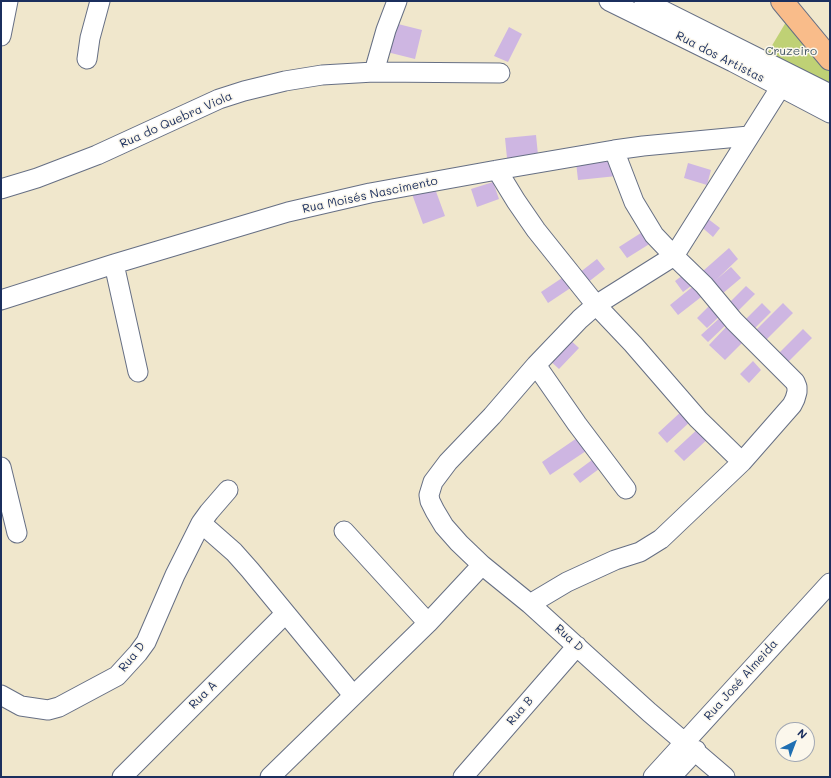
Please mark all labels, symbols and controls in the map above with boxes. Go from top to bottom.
street label: Rua dos Artistas [673,28,767,86]
park label: Cruzeiro [765,44,817,58]
street label: Rua do Quebra Viola [118,89,234,151]
street label: Rua Moisés Nascimento [301,174,439,216]
street label: Rua D [552,621,586,655]
street label: Rua José Almeida [701,637,781,723]
street label: Rua D [116,639,148,675]
street label: Rua A [186,678,220,712]
street label: Rua B [504,694,536,728]
north arrow [775,722,815,762]
text: N [795,725,811,742]

